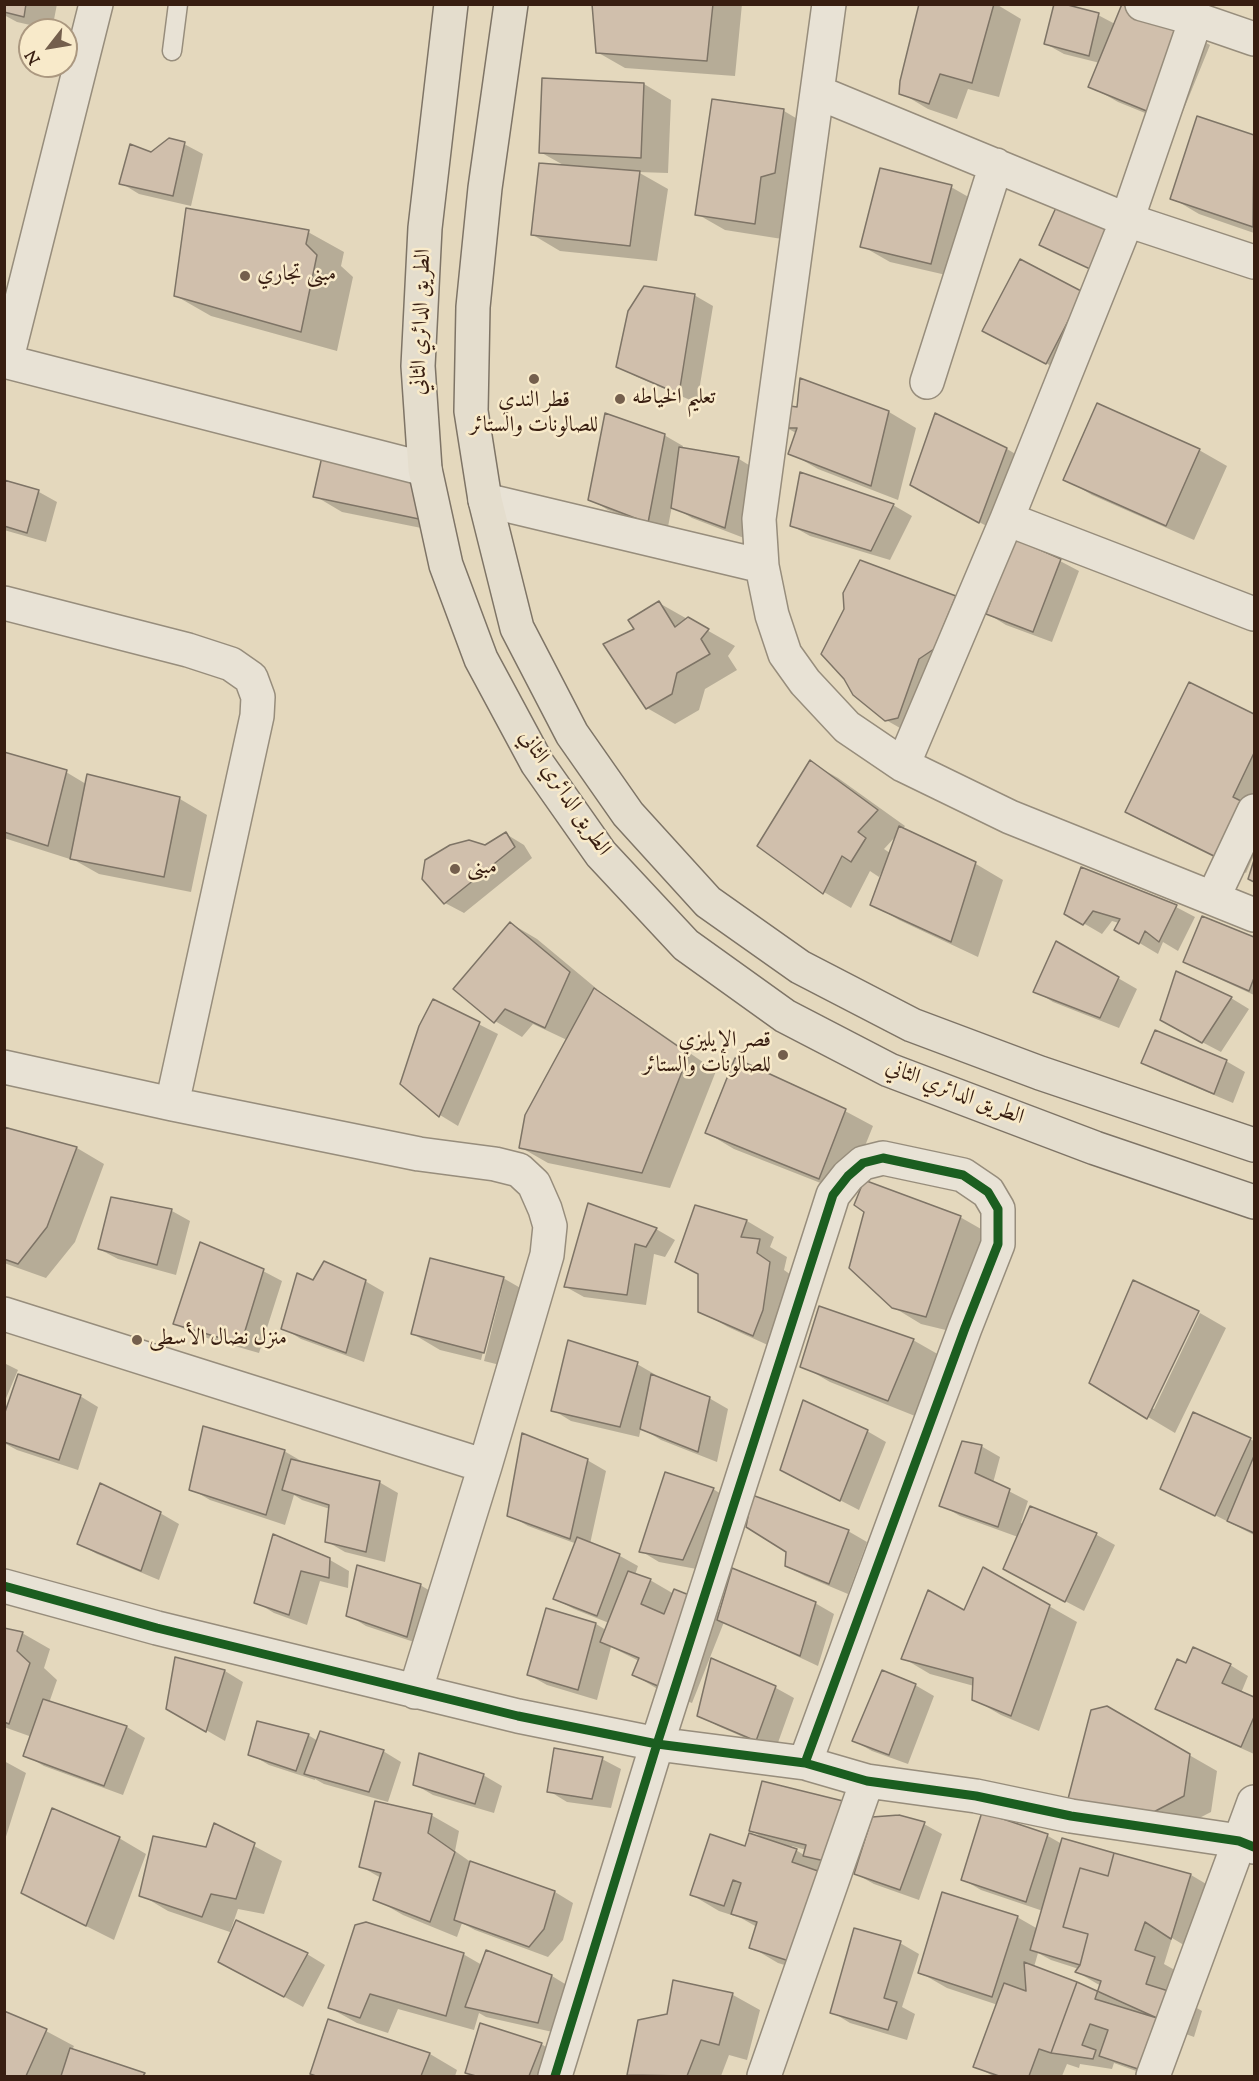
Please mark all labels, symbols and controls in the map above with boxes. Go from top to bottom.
north arrow [18,18,78,78]
text: N [21,45,47,68]
street label: الطريق الدائري الثاني [407,248,439,396]
place label: مبنى تجاري [257,263,336,289]
marker: مبنى تجاري [238,269,252,283]
marker: قطر الندي للصالونات والستائر [527,372,541,386]
place label: تعليم الخياطه [632,386,715,412]
place label: قطر الندي للصالونات والستائر [470,389,598,440]
marker: تعليم الخياطه [613,392,627,406]
street label: الطريق الدائري الثاني [511,726,615,862]
place label: مبنى [467,856,497,882]
marker: مبنى [448,862,462,876]
place label: قصر الإيليزي للصالونات والستائر [643,1029,771,1080]
marker: قصر الإيليزي للصالونات والستائر [776,1048,790,1062]
street label: الطريق الدائري الثاني [881,1055,1027,1133]
place label: منزل نضال الأسطى [149,1327,287,1353]
marker: منزل نضال الأسطى [130,1333,144,1347]

